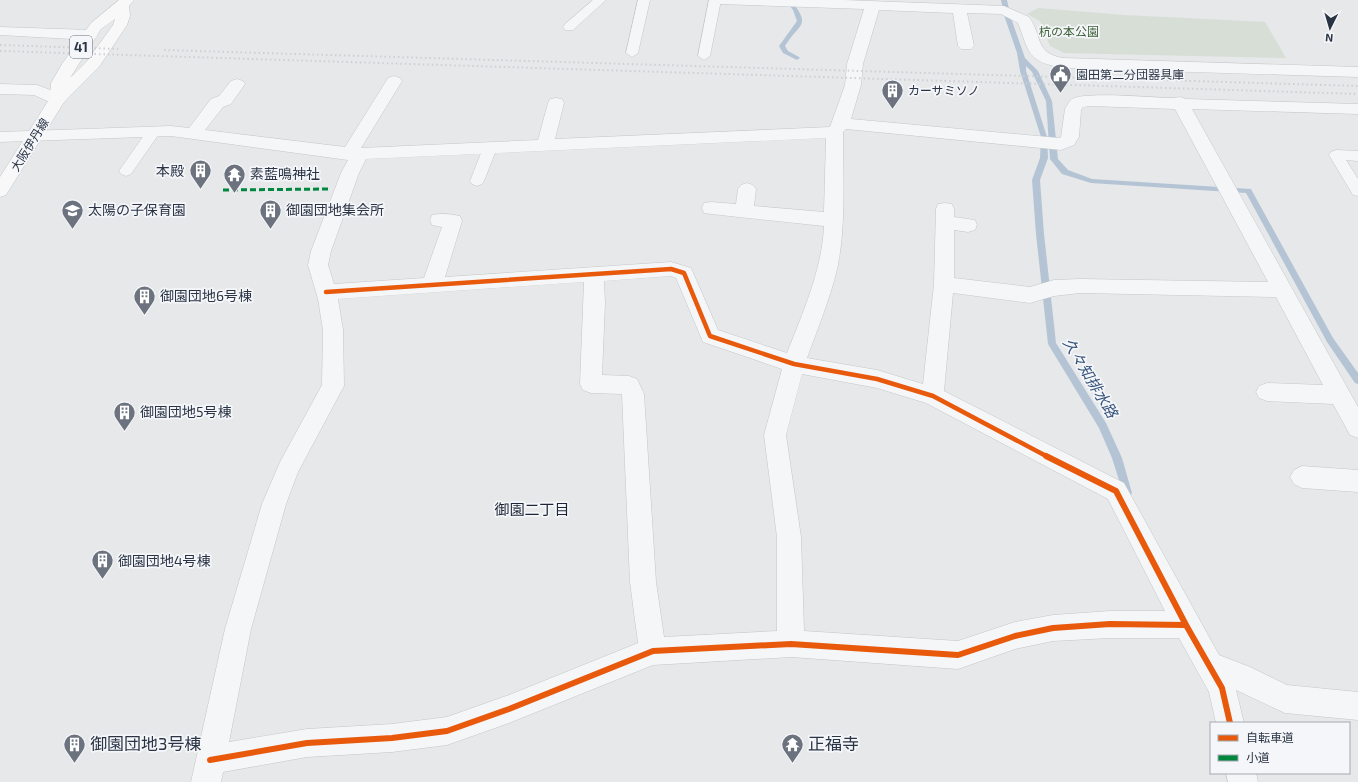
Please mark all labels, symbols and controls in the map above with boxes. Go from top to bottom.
north arrow [1310,8,1350,48]
park label: 杭の本公園 [1039,24,1099,38]
text: N [1325,32,1334,45]
road number: 41 [70,36,92,58]
public building icon: 園田第二分団器具庫 [1047,62,1073,95]
place label: 園田第二分団器具庫 [1076,67,1184,81]
building icon: カーサミソノ [880,78,906,111]
place label: カーサミソノ [908,83,979,97]
street label: 大阪伊丹線 [7,115,51,174]
building icon: 本殿 [187,158,213,191]
temple icon: 素藍鳴神社 [221,161,247,194]
place label: 本殿 [156,162,184,179]
place label: 素藍鳴神社 [250,165,320,182]
school or university icon: 太陽の子保育園 [60,197,86,230]
building icon: 御園団地集会所 [258,197,284,230]
place label: 太陽の子保育園 [88,201,186,218]
place label: 御園団地集会所 [286,201,384,218]
building icon: 御園団地6号棟 [132,283,158,316]
place label: 御園団地6号棟 [160,287,252,304]
water label: 久々知排水路 [1060,334,1123,422]
building icon: 御園団地5号棟 [112,399,138,432]
place label: 御園団地5号棟 [140,403,232,420]
district label: 御園二丁目 [494,500,570,518]
building icon: 御園団地4号棟 [89,548,115,581]
place label: 御園団地4号棟 [118,552,211,569]
legend [1210,722,1350,774]
text: 自転車道 [1246,730,1294,744]
building icon: 御園団地3号棟 [62,731,88,764]
temple icon: 正福寺 [779,731,805,764]
place label: 御園団地3号棟 [90,733,201,753]
place label: 正福寺 [808,733,859,753]
text: 小道 [1246,750,1270,764]

